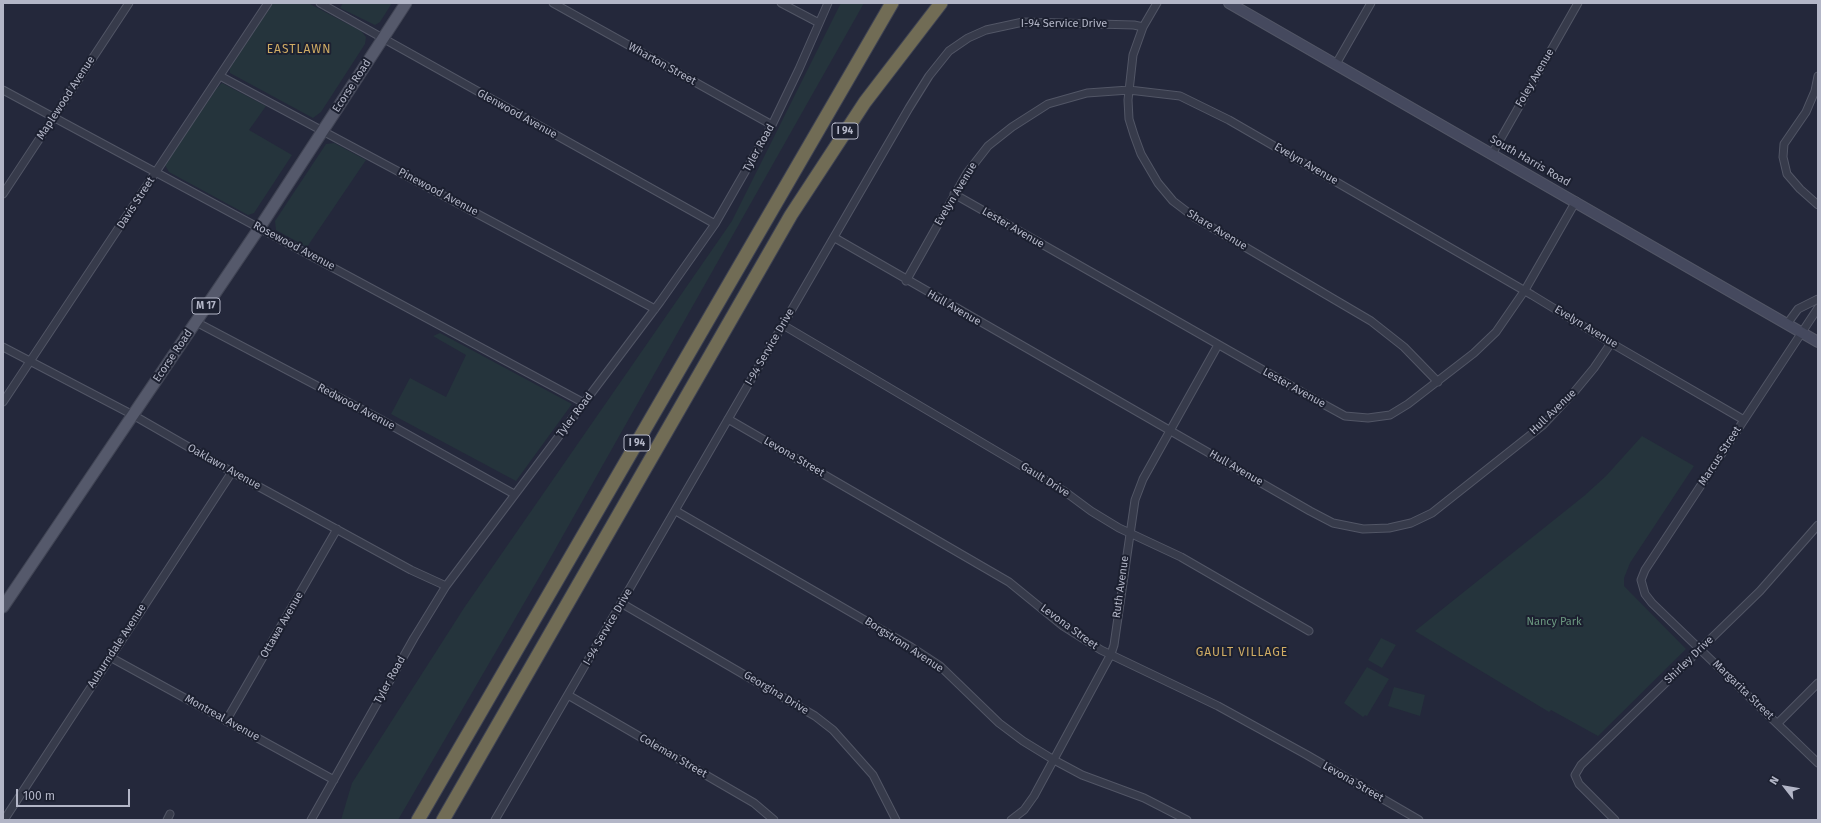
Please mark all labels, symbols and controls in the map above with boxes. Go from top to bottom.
street label: I-94 Service Drive [1021,17,1107,31]
street label: Wharton Street [626,40,698,88]
district label: EASTLAWN [267,43,331,57]
street label: Foley Avenue [1513,46,1557,110]
street label: Maplewood Avenue [34,54,98,142]
street label: Ecorse Road [330,57,374,115]
street label: Glenwood Avenue [475,87,559,141]
street label: Tyler Road [741,122,777,174]
road number: I 94 [832,123,858,139]
street label: South Harris Road [1487,133,1573,189]
street label: Evelyn Avenue [1272,140,1340,188]
street label: Evelyn Avenue [932,160,980,228]
street label: Pinewood Avenue [396,165,480,219]
street label: Davis Street [114,175,158,231]
street label: Lester Avenue [979,205,1047,251]
street label: Share Avenue [1185,207,1249,253]
street label: Rosewood Avenue [251,219,337,273]
street label: Hull Avenue [925,287,983,329]
road number: M 17 [192,298,220,314]
street label: Evelyn Avenue [1552,303,1620,351]
street label: I-94 Service Drive [743,306,797,388]
street label: Ecorse Road [151,327,195,385]
street label: Lester Avenue [1260,365,1328,411]
street label: Redwood Avenue [315,381,397,433]
street label: Hull Avenue [1527,386,1579,438]
street label: Tyler Road [554,390,596,440]
street label: Marcus Street [1696,424,1744,488]
street label: Levona Street [761,434,827,480]
road number: I 94 [624,435,650,451]
street label: Oaklawn Avenue [185,441,263,493]
street label: Hull Avenue [1207,447,1265,489]
street label: Gault Drive [1018,460,1072,500]
street label: Ruth Avenue [1110,555,1132,619]
street label: I-94 Service Drive [581,586,635,668]
street label: Ottawa Avenue [258,589,306,661]
street label: Auburndale Avenue [85,602,149,690]
street label: Levona Street [1038,602,1100,652]
street label: Borgstrom Avenue [862,615,946,675]
park label: Nancy Park [1526,615,1582,629]
street label: Shirley Drive [1662,633,1716,687]
district label: GAULT VILLAGE [1196,646,1288,660]
street label: Tyler Road [372,654,408,706]
street label: Margarita Street [1710,657,1776,723]
street label: Georgina Drive [741,668,811,718]
street label: Montreal Avenue [182,692,262,744]
street label: Coleman Street [637,731,709,781]
street label: Levona Street [1320,759,1386,805]
north arrow [1765,767,1805,807]
text: N [1767,774,1782,787]
scale bar [18,781,132,807]
text: 100 m [23,789,55,803]

